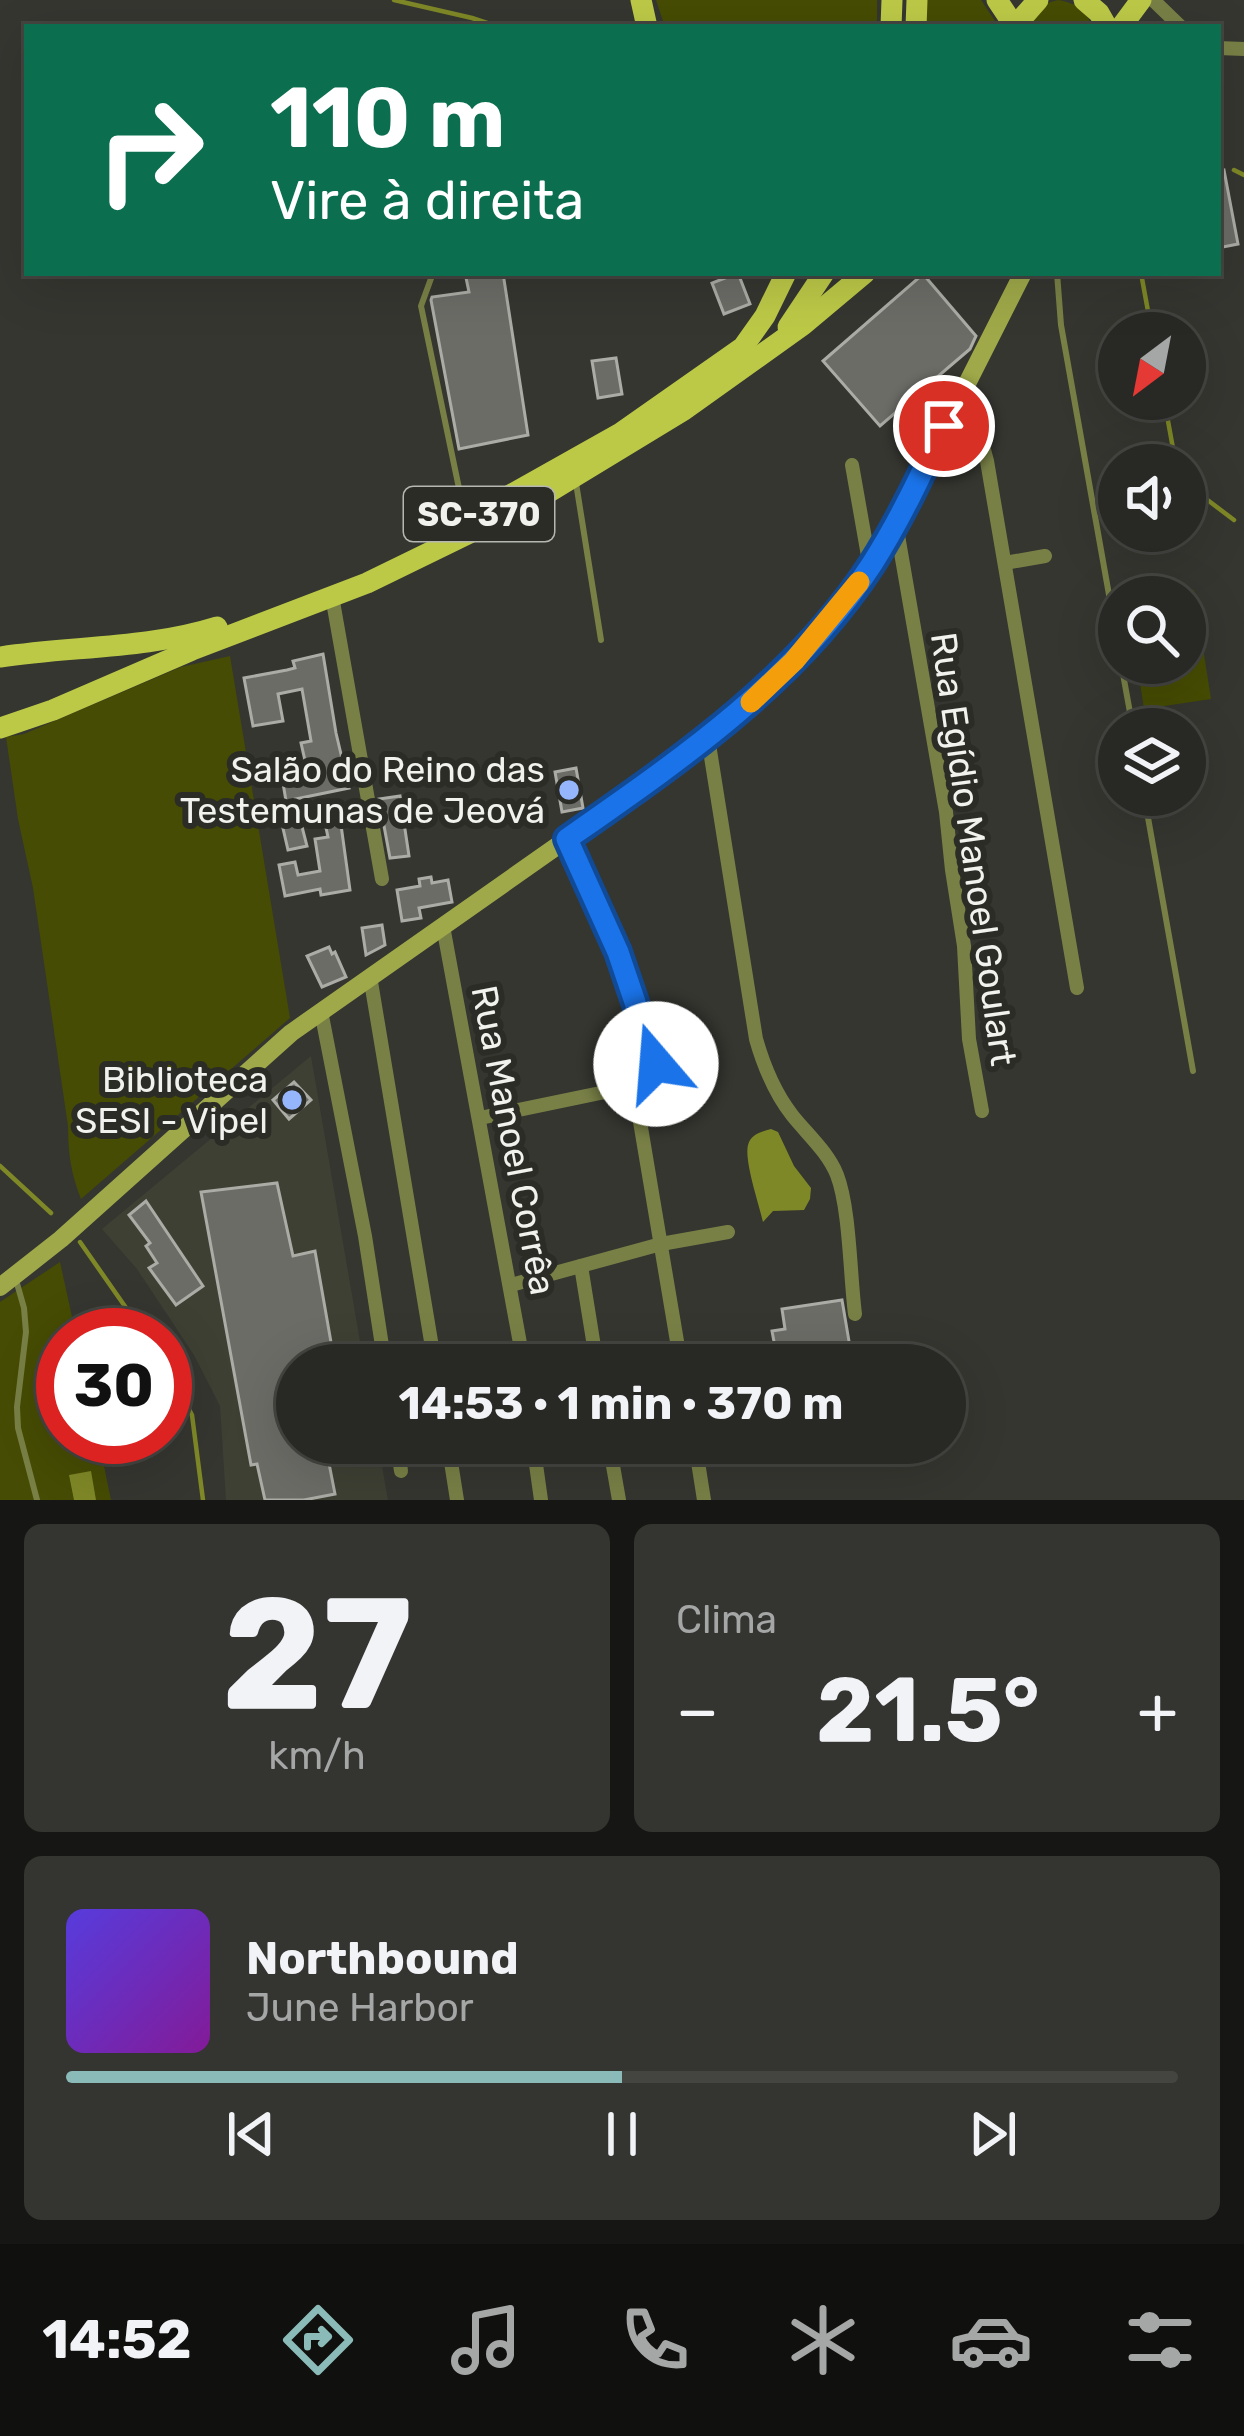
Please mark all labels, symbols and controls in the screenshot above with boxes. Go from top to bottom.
text: 110 m [270,68,505,168]
icon: right [72,72,228,228]
text: Vire à direita [270,169,584,233]
north arrow [1098,312,1206,420]
map controls [1098,312,1206,816]
pin [893,375,995,477]
icon: arrive [911,393,977,459]
button: sound [1098,444,1206,552]
road number: SC-370 [404,487,554,541]
button: search [1098,576,1206,684]
street label: Rua Egídio Manoel Goulart [922,630,1025,1069]
button: layers [1098,708,1206,816]
place label: Salão do Reino das Testemunas de Jeová [180,748,545,832]
marker: Salão do Reino das Testemunas de Jeová [556,777,582,803]
street label: Rua Manoel Corrêa [462,982,565,1298]
position arrow [593,1001,719,1127]
place label: Biblioteca SESI - Vipel [75,1058,268,1142]
marker: Biblioteca SESI - Vipel [279,1087,305,1113]
speed limit sign: 30 [36,1308,192,1464]
text: 14:53 · 1 min · 370 m [399,1377,843,1430]
text: 27 [222,1562,412,1747]
text: Clima [676,1597,777,1643]
text: 21.5° [816,1657,1040,1764]
text: − [676,1671,719,1750]
text: + [1137,1671,1178,1750]
text: km/h [268,1733,366,1779]
text: Northbound [246,1932,519,1985]
text: June Harbor [246,1985,474,2031]
icon: previous [218,2101,284,2167]
icon: pause [589,2101,655,2167]
icon: next [960,2101,1026,2167]
icon: directions [276,2298,360,2382]
icon: music [444,2298,528,2382]
icon: phone [613,2298,697,2382]
icon: climate [781,2298,865,2382]
icon: car [949,2298,1033,2382]
icon: filters [1118,2298,1202,2382]
text: 14:52 [42,2308,192,2372]

